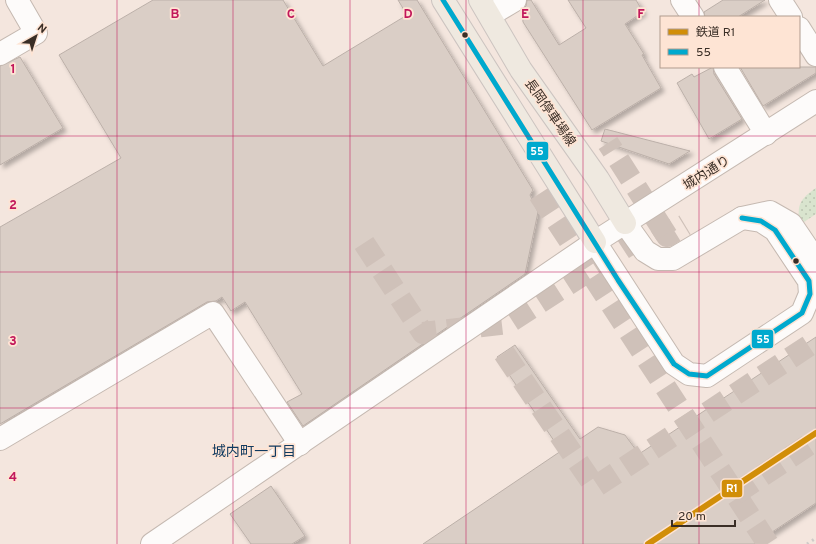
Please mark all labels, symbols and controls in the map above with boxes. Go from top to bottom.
text: B [171,7,180,23]
text: C [287,7,295,23]
text: D [403,7,413,23]
text: E [521,7,529,23]
text: F [637,7,645,23]
north arrow [16,16,56,56]
legend [660,16,800,68]
text: N [34,21,49,37]
text: 鉄道 R1 [696,25,735,41]
unlabelled marker [460,30,470,40]
text: 55 [696,45,711,61]
text: 1 [10,62,16,78]
street label: 長岡停車場線 [520,76,579,150]
line badge: 55 [526,141,549,161]
text: 55 [530,145,544,159]
street label: 城内通り [681,153,733,194]
text: 2 [9,198,17,214]
unlabelled marker [791,256,801,266]
line badge: 55 [751,329,774,349]
text: 55 [756,333,770,347]
text: 3 [9,334,17,350]
district label: 城内町一丁目 [212,444,296,461]
text: 4 [9,470,17,486]
line badge: R1 [721,479,743,498]
text: R1 [726,482,738,496]
scale bar [672,502,735,528]
text: 20 m [678,509,706,525]

